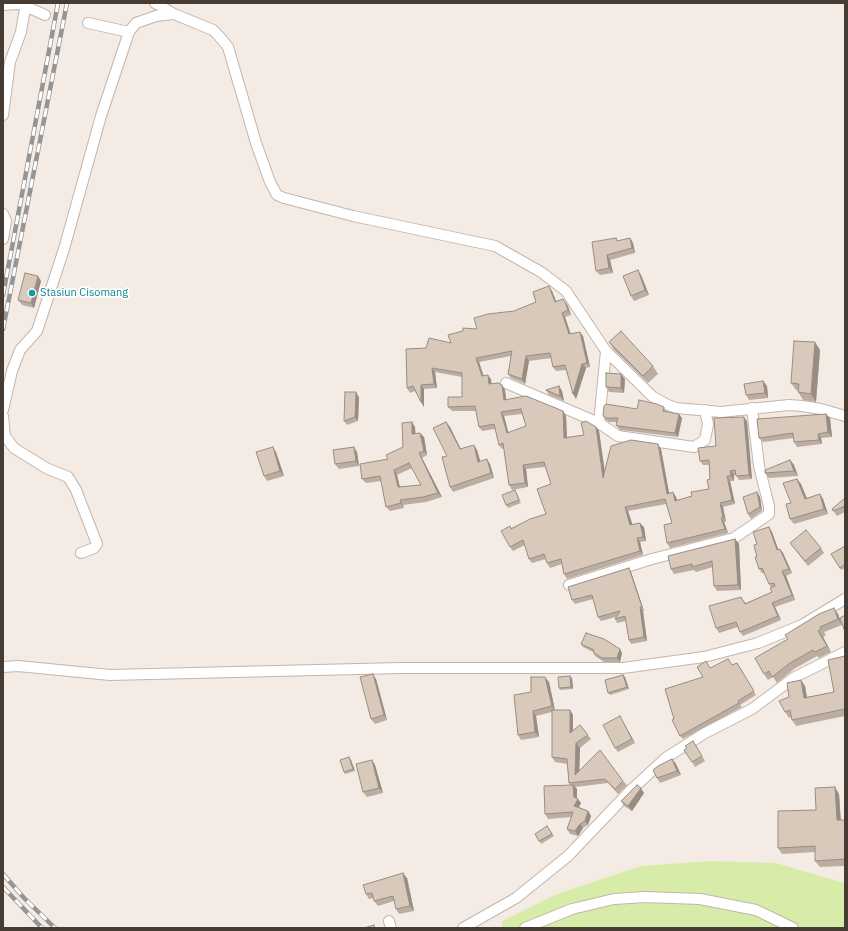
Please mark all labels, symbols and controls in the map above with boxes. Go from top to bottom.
place label: Stasiun Cisomang [40,286,128,300]
marker: Stasiun Cisomang [27,288,37,298]

